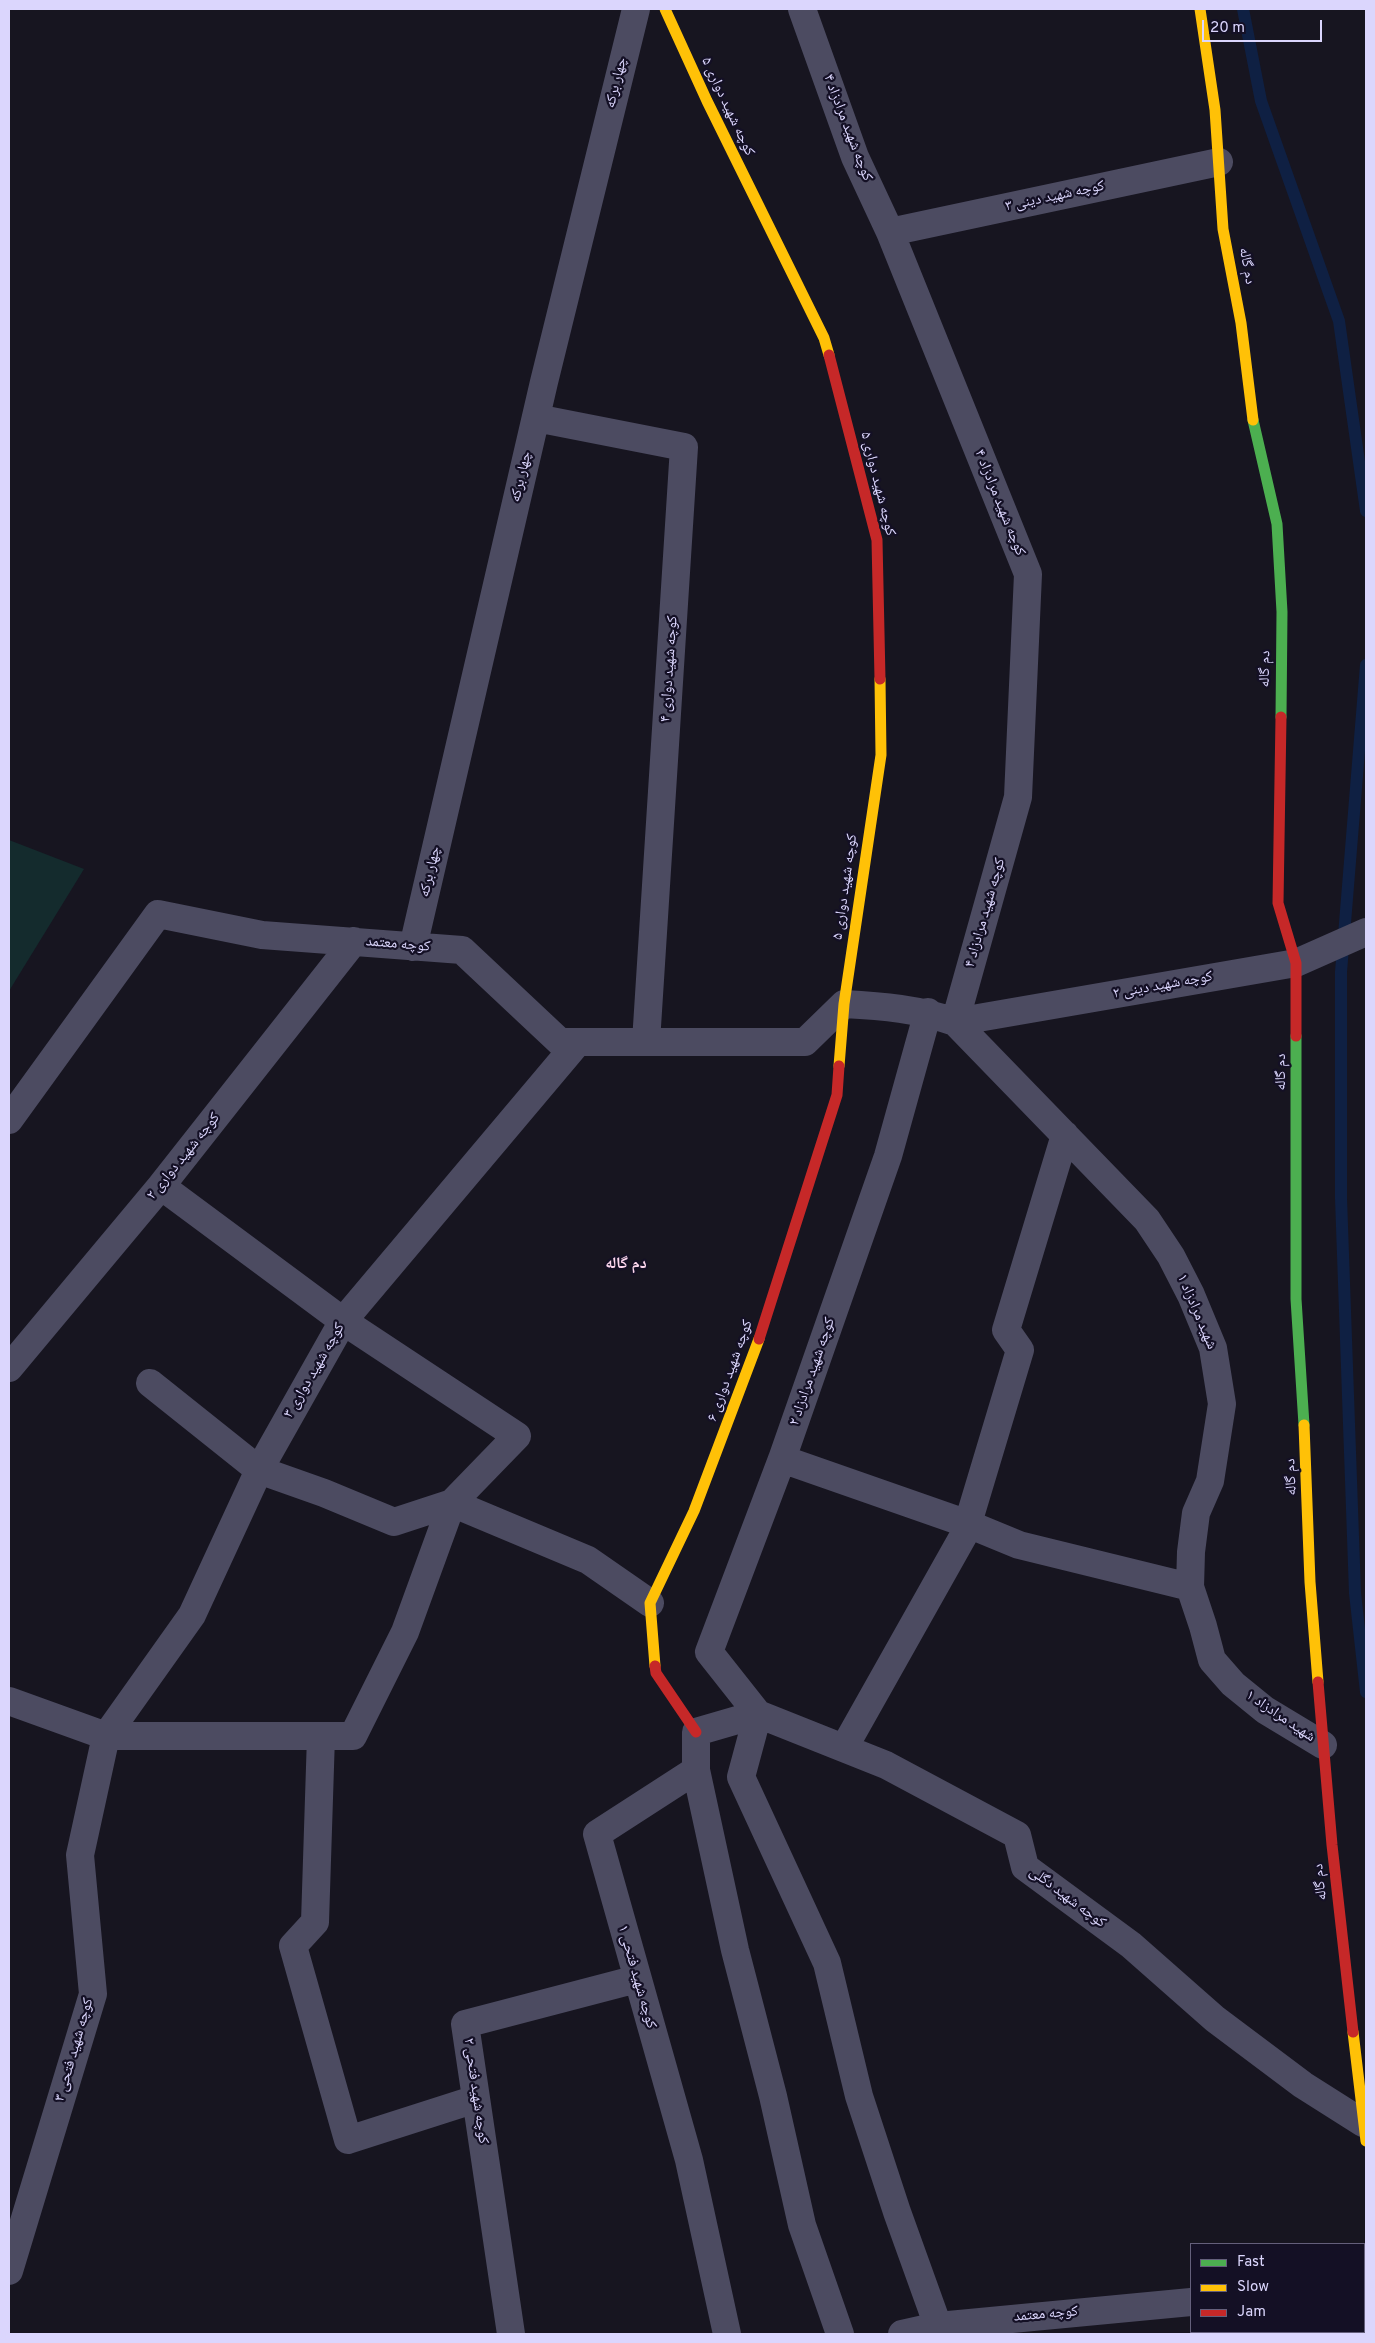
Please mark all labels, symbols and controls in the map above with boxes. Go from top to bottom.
scale bar [1205,10,1325,42]
text: 20 m [1210,19,1245,38]
street label: کوچه شهید دواری ۵ [696,55,758,159]
street label: چهار برکه [602,56,632,110]
street label: کوچه شهید مرادزاد ۴ [818,72,876,184]
street label: کوچه شهید دینی ۳ [1004,178,1106,216]
street label: دم گاله [1234,246,1258,286]
street label: کوچه شهید دواری ۵ [855,430,899,538]
street label: کوچه شهید مرادزاد ۴ [969,447,1029,559]
street label: چهار برکه [507,450,537,504]
street label: کوچه شهید دواری ۴ [657,615,683,723]
street label: دم گاله [1257,650,1275,688]
street label: کوچه شهید دواری ۵ [830,833,862,941]
street label: چهار برکه [416,845,446,899]
street label: کوچه شهید مرادزاد ۴ [962,856,1010,970]
street label: کوچه معتمد [365,933,431,957]
street label: کوچه شهید دینی ۲ [1112,968,1214,1004]
street label: دم گاله [1273,1053,1291,1091]
street label: کوچه شهید دواری ۲ [143,1110,225,1204]
district label: دم گاله [605,1255,647,1275]
street label: شهید مرادزاد ۱ [1172,1272,1220,1352]
street label: کوچه شهید مرادزاد ۲ [786,1316,840,1428]
street label: کوچه شهید دواری ۶ [704,1318,758,1424]
street label: کوچه شهید دواری ۳ [280,1320,350,1422]
street label: دم گاله [1282,1458,1302,1496]
street label: شهید مرادزاد ۱ [1242,1687,1318,1747]
street label: کوچه شهید دگلی [1025,1863,1109,1933]
street label: دم گاله [1310,1863,1332,1901]
street label: کوچه شهید فتحی ۱ [613,1923,659,2031]
street label: کوچه شهید فتحی ۳ [52,1996,98,2104]
street label: کوچه شهید فتحی ۲ [459,2037,491,2145]
legend [1190,2243,1365,2333]
text: Fast [1237,2253,1265,2272]
text: Slow [1237,2278,1269,2297]
street label: کوچه معتمد [1013,2303,1079,2327]
text: Jam [1237,2303,1266,2322]

